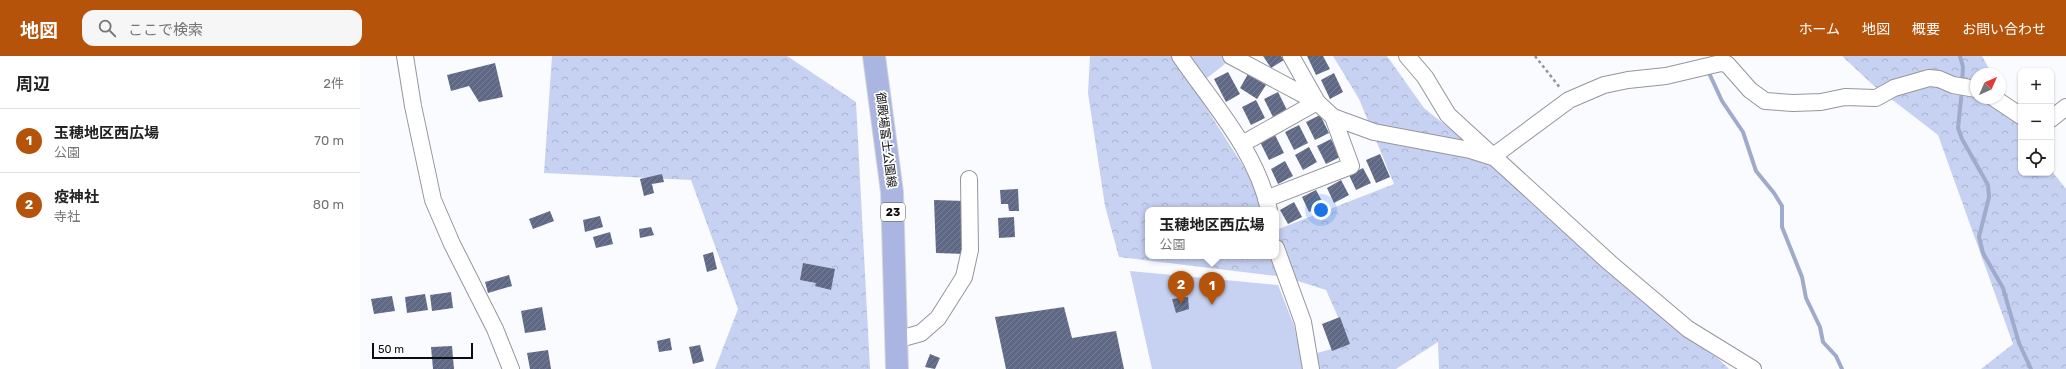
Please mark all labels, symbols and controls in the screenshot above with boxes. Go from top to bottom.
search box [82,10,362,46]
icon: search [96,17,118,39]
text: 地図 [20,19,58,42]
text: ここで検索 [128,21,203,39]
text: ホーム [1798,21,1840,38]
text: 地図 [1862,21,1890,38]
text: 概要 [1912,21,1940,38]
text: お問い合わせ [1962,21,2046,38]
north arrow [1970,68,2006,104]
map controls [2018,68,2054,176]
button: + [2018,68,2054,104]
text: 周辺 [16,74,50,94]
text: 2件 [323,76,344,91]
street label: 御殿場富士公園線 [873,91,899,189]
button: − [2018,104,2054,140]
text: 玉穂地区西広場 [54,124,159,142]
text: 1 [26,133,32,148]
text: 70 m [314,133,344,148]
button: locate [2018,140,2054,176]
text: 公園 [54,145,80,160]
text: 疫神社 [54,188,99,206]
text: 2 [25,197,33,212]
text: 80 m [313,197,344,212]
your location [1311,200,1331,220]
road number: 23 [881,203,905,221]
popup [1145,207,1279,259]
text: 寺社 [54,209,80,224]
text: 玉穂地区西広場 [1159,216,1265,234]
text: 公園 [1159,237,1186,252]
pin: 2 [1168,271,1194,304]
pin: 1 [1199,272,1225,305]
scale bar [372,341,473,360]
text: 50 m [378,343,404,356]

